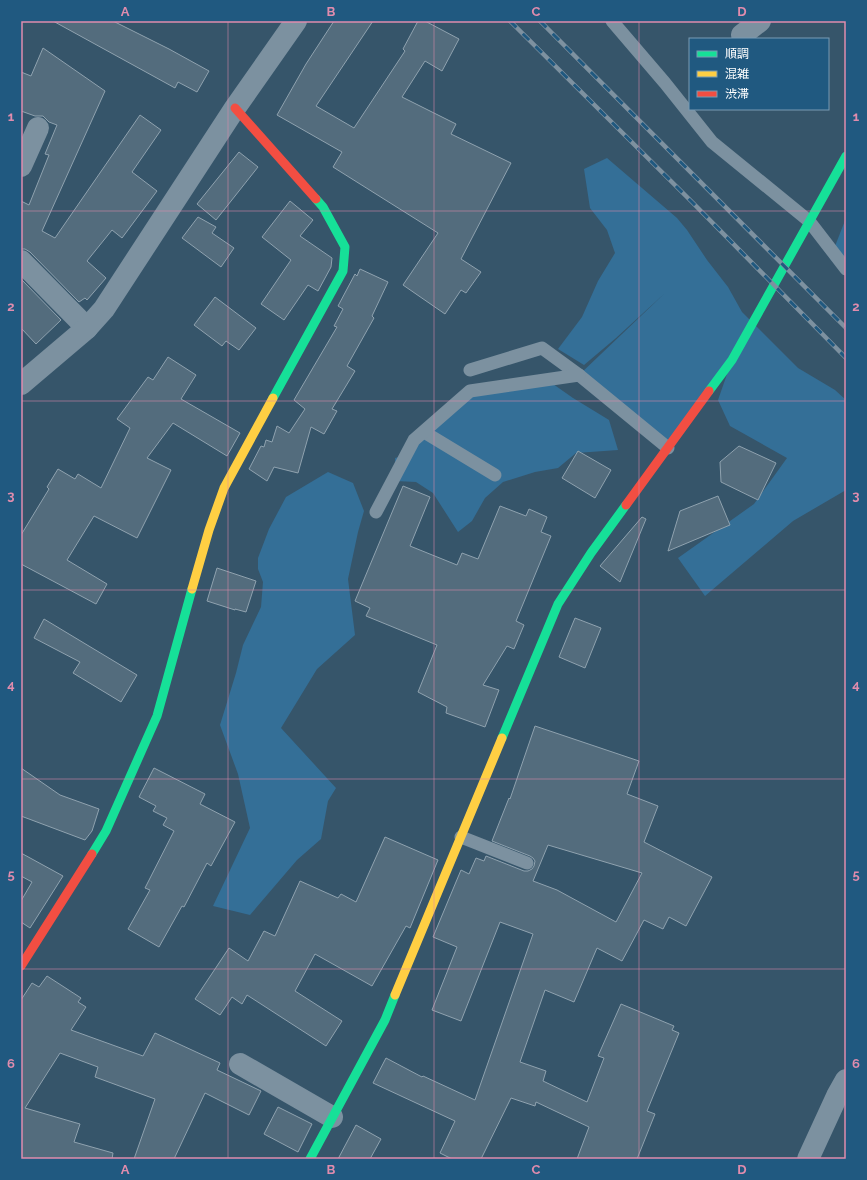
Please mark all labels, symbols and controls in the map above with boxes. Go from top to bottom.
text: A [121,4,130,19]
text: B [327,4,336,19]
text: C [532,4,541,19]
text: D [737,4,747,19]
legend [689,38,829,110]
text: 順調 [725,47,749,61]
text: 混雑 [725,67,749,81]
text: 渋滞 [725,87,749,101]
text: 1 [8,109,15,124]
text: 1 [853,109,860,124]
text: 2 [7,299,15,314]
text: 2 [852,299,860,314]
text: 3 [7,488,15,503]
text: 3 [852,488,860,503]
text: 4 [7,677,15,692]
text: 4 [852,677,860,692]
text: 5 [7,867,15,882]
text: 5 [852,867,860,882]
text: 6 [7,1056,15,1071]
text: 6 [852,1056,860,1071]
text: A [121,1162,130,1177]
text: B [327,1162,336,1177]
text: C [532,1162,541,1177]
text: D [737,1162,747,1177]

